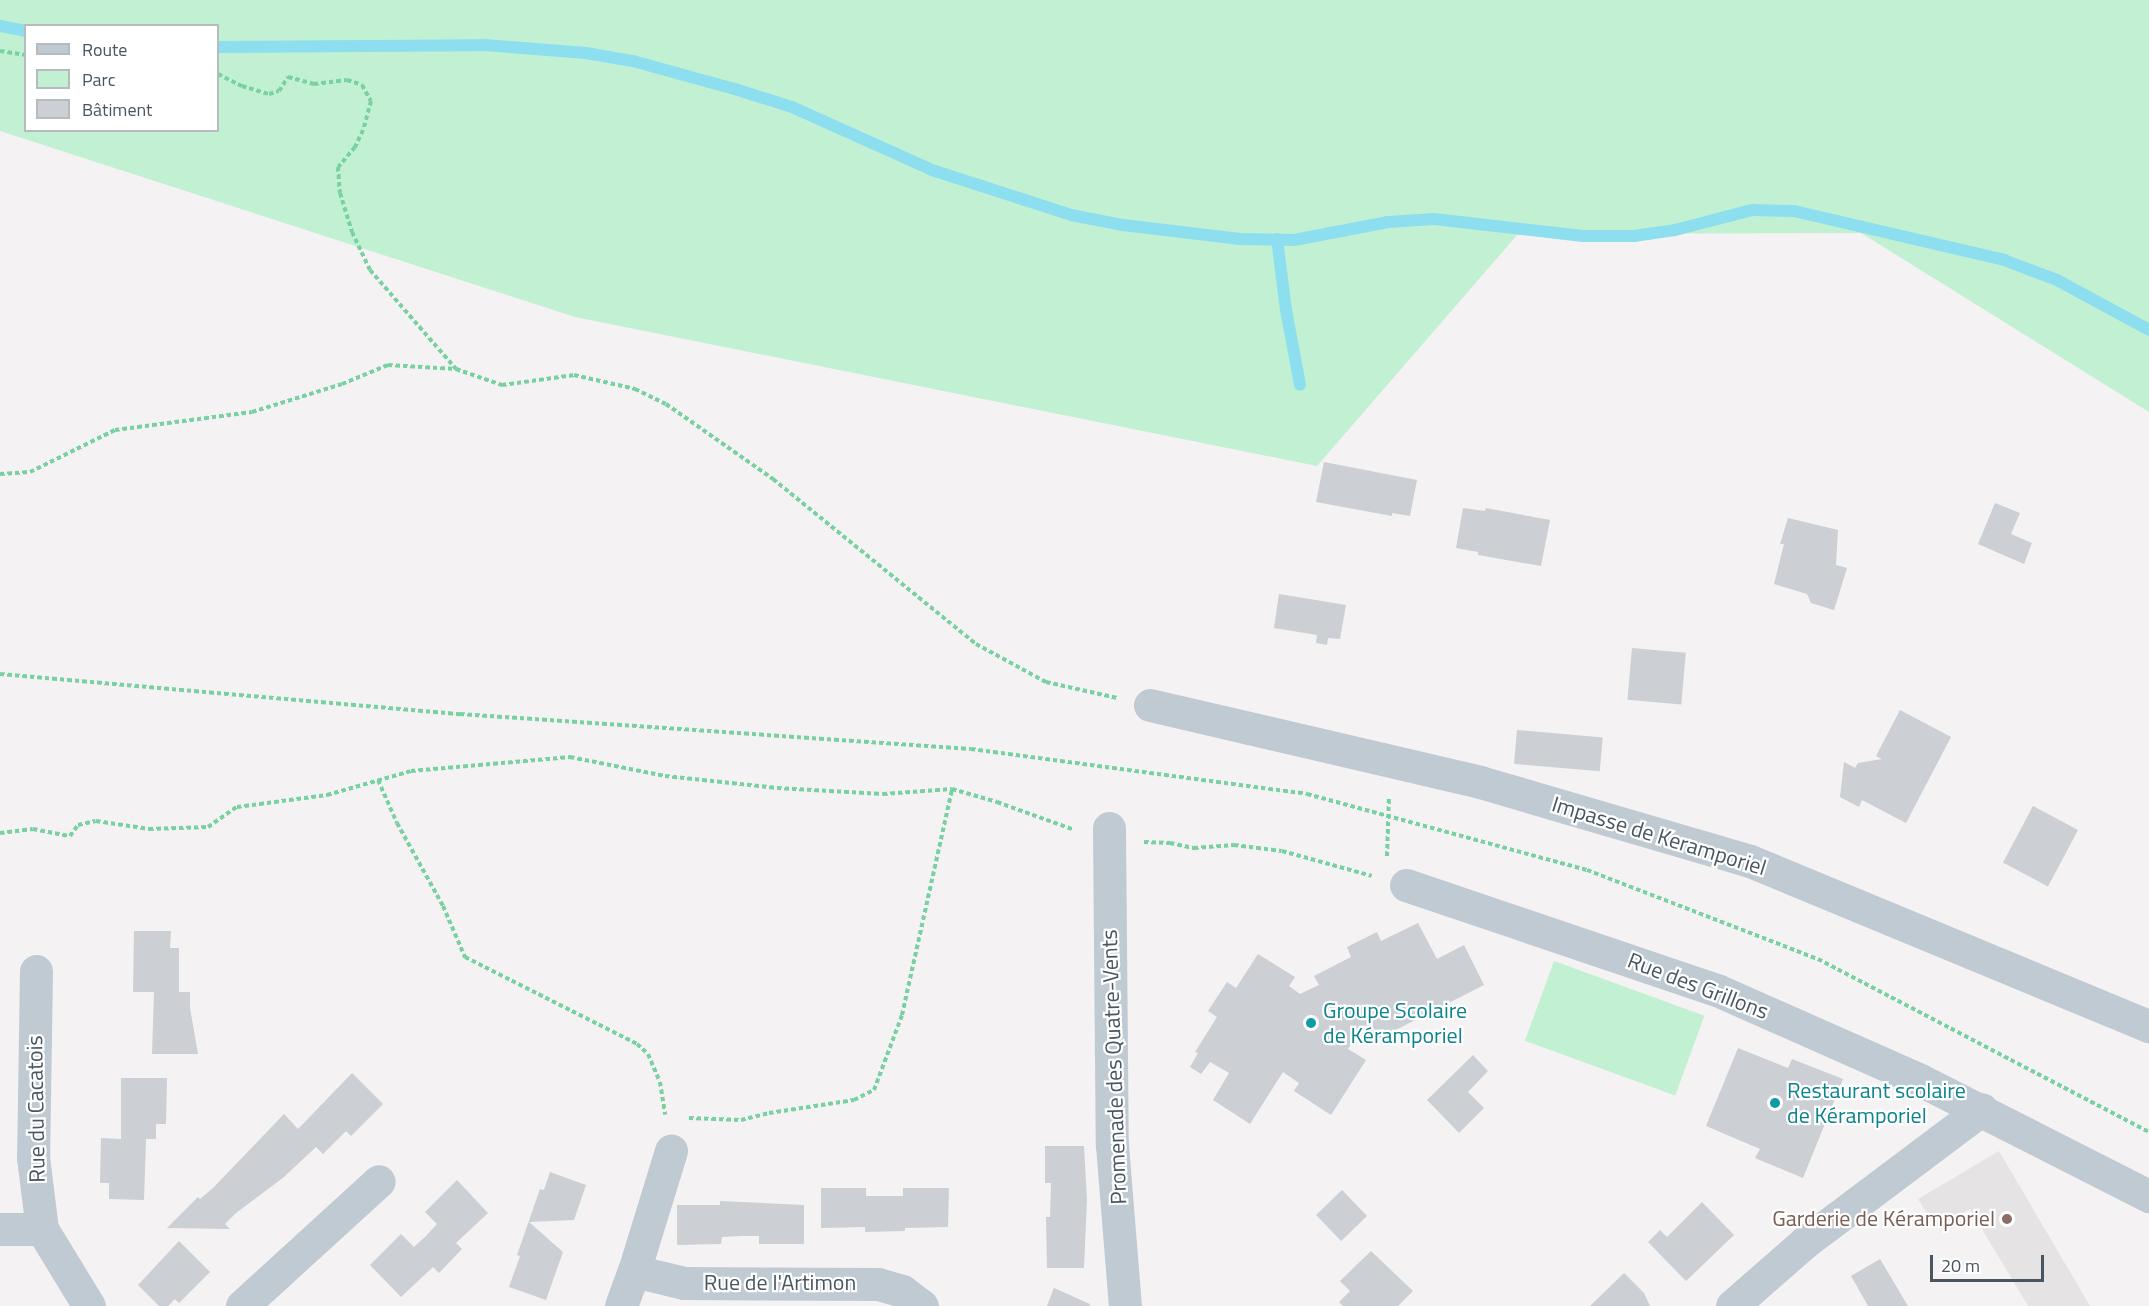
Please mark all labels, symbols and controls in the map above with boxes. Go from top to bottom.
legend [24,24,219,132]
text: Route [82,36,127,63]
text: Parc [82,66,116,93]
text: Bâtiment [82,96,152,123]
street label: Impasse de Keramporiel [1549,791,1769,881]
street label: Promenade des Quatre-Vents [1096,929,1132,1205]
street label: Rue des Grillons [1624,947,1772,1025]
place label: Groupe Scolaire de Kéramporiel [1323,997,1467,1048]
marker: Groupe Scolaire de Kéramporiel [1304,1016,1318,1030]
street label: Rue du Cacatois [22,1035,50,1183]
place label: Restaurant scolaire de Kéramporiel [1787,1077,1966,1128]
marker: Restaurant scolaire de Kéramporiel [1768,1096,1782,1110]
place label: Garderie de Kéramporiel [1772,1206,1995,1232]
marker: Garderie de Kéramporiel [2000,1212,2014,1226]
scale bar [1933,1243,2047,1281]
text: 20 m [1941,1252,1980,1279]
street label: Rue de l'Artimon [704,1270,856,1296]

